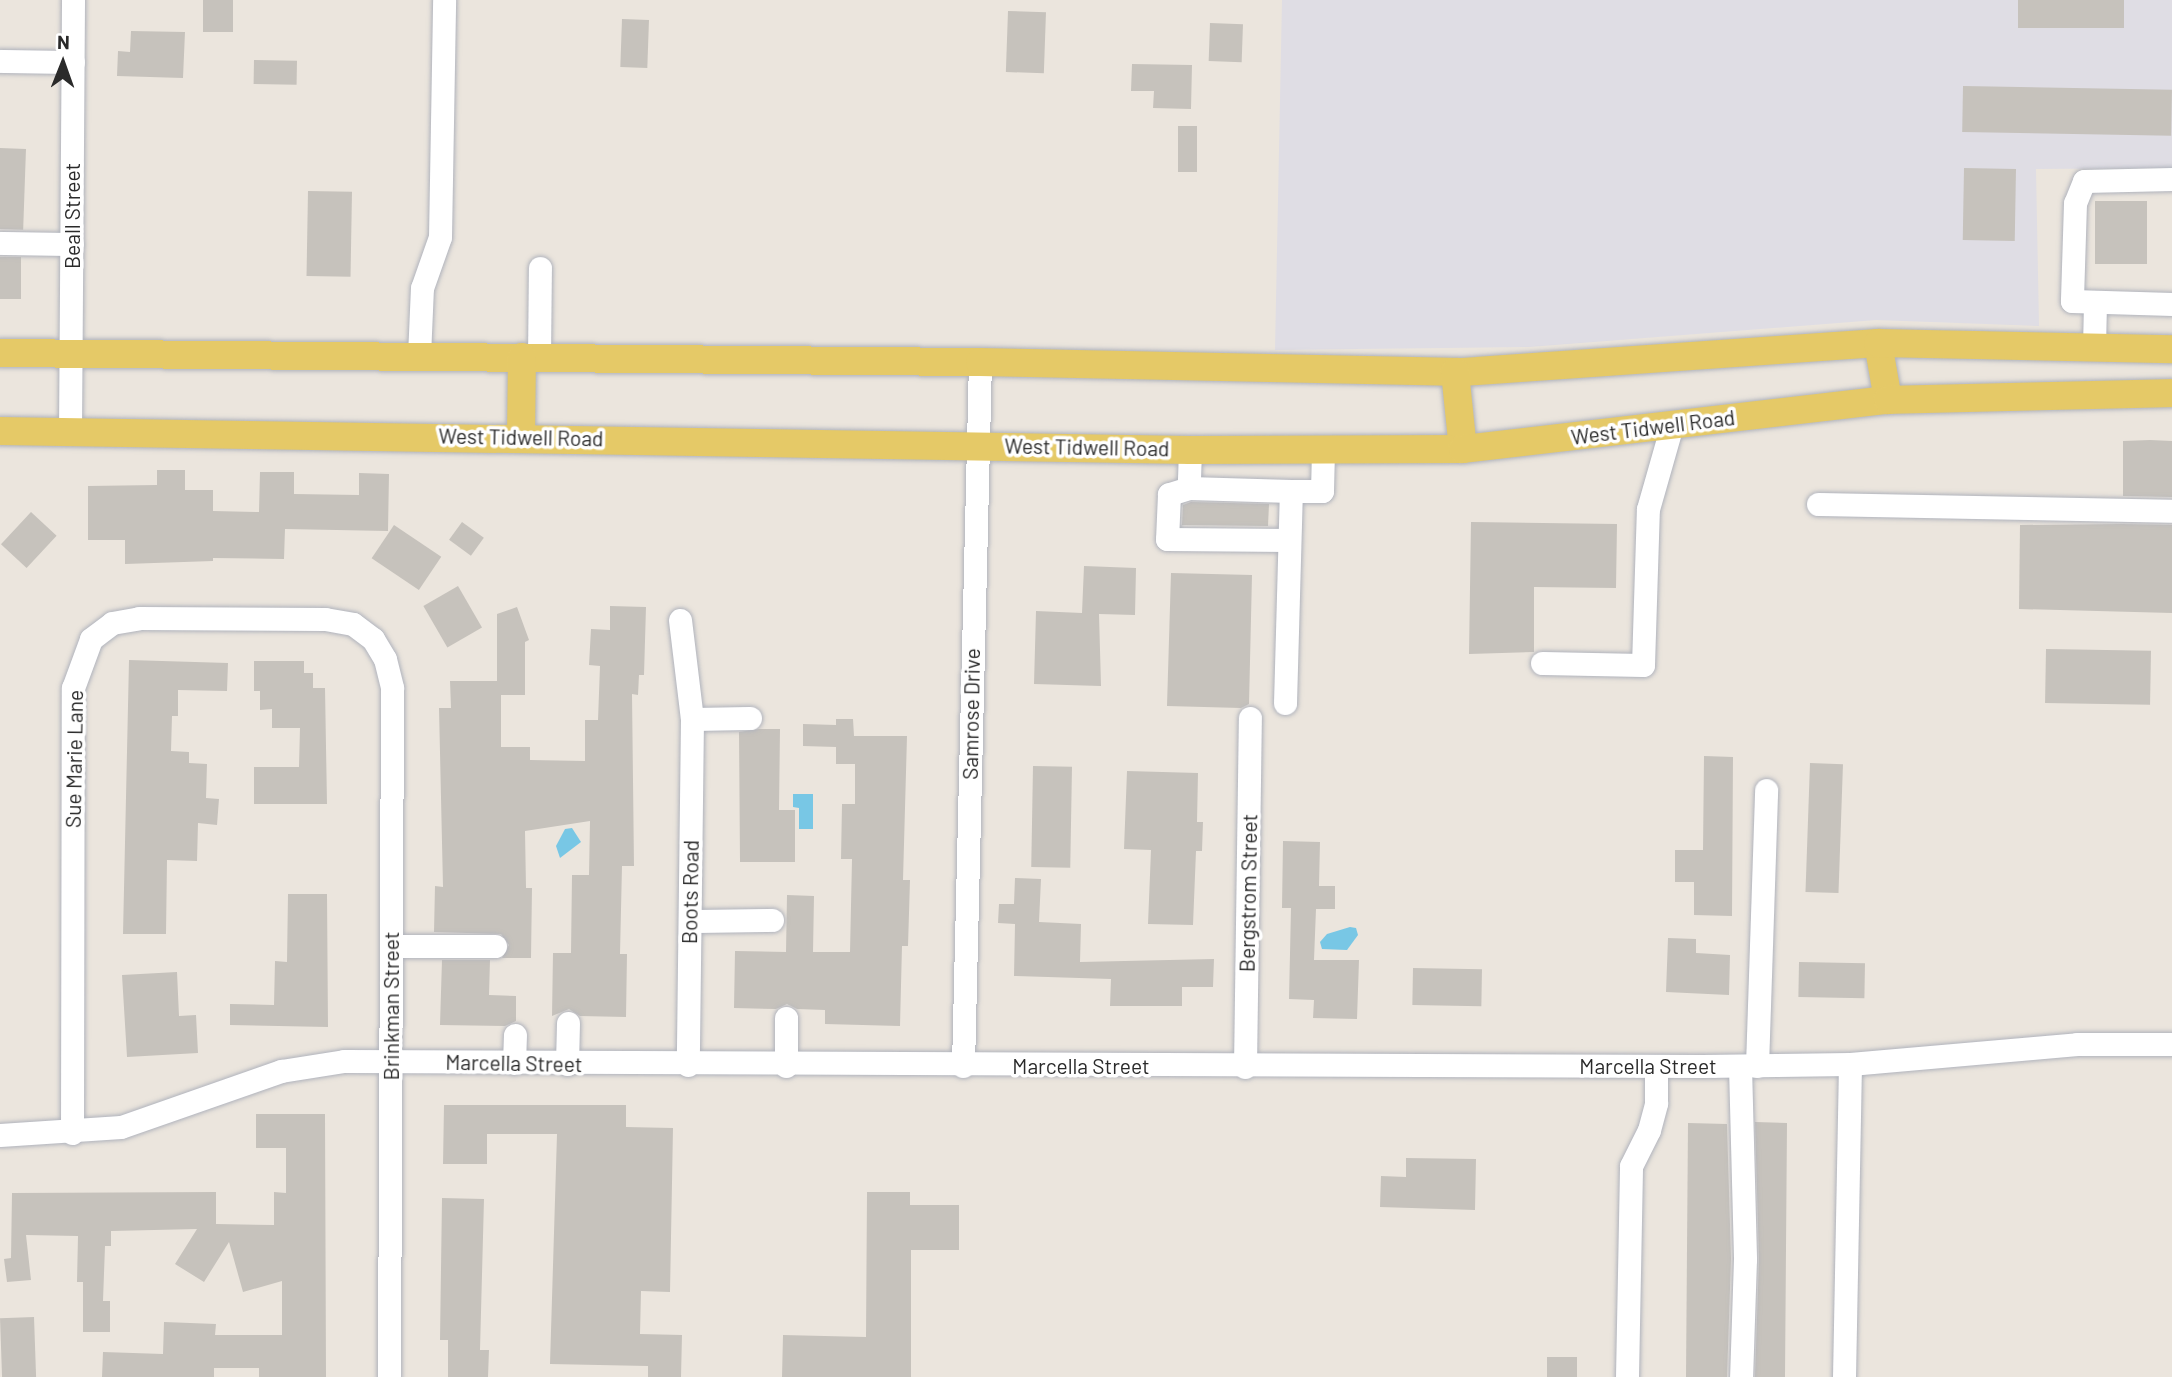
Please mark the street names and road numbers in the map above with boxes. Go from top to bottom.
street label: Beall Street [59,163,85,269]
street label: West Tidwell Road [1570,404,1736,450]
street label: West Tidwell Road [438,423,604,451]
street label: West Tidwell Road [1004,433,1170,461]
street label: Samrose Drive [957,648,985,780]
street label: Sue Marie Lane [60,690,88,828]
street label: Bergstrom Street [1234,814,1262,972]
street label: Boots Road [676,840,704,944]
street label: Brinkman Street [378,932,404,1080]
street label: Marcella Street [445,1049,583,1077]
street label: Marcella Street [1012,1053,1150,1079]
street label: Marcella Street [1579,1053,1717,1079]

